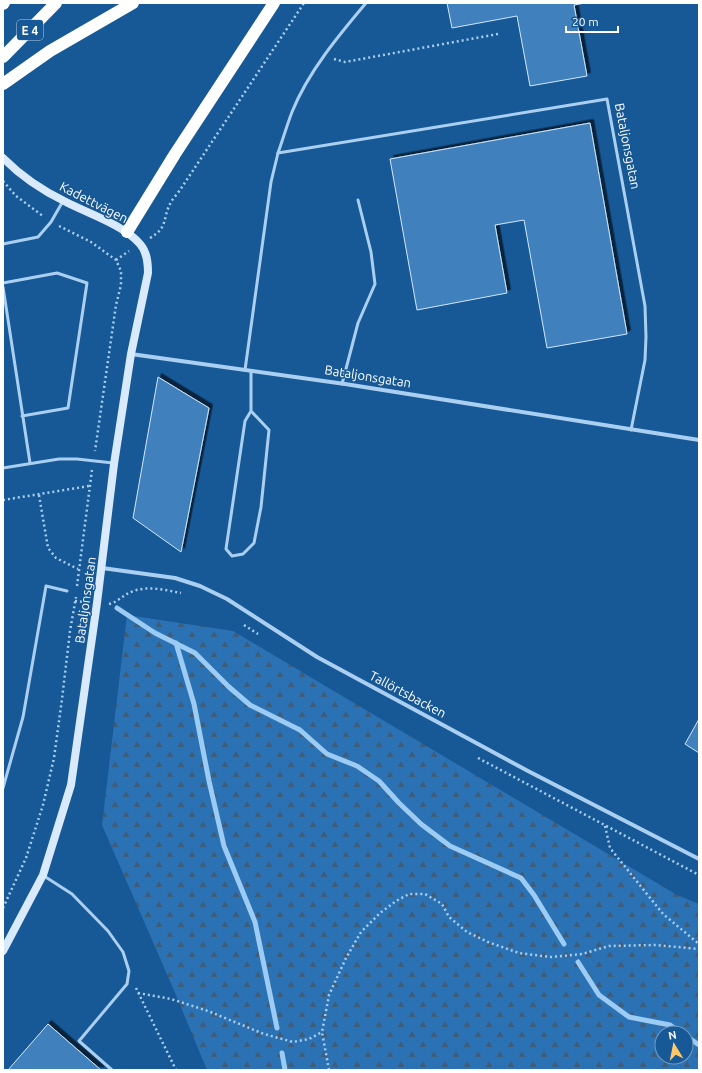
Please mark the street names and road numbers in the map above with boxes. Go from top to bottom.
road number: E 4 [17,20,43,40]
street label: Bataljonsgatan [613,102,643,190]
street label: Kadettvägen [58,179,130,225]
street label: Bataljonsgatan [324,362,412,390]
street label: Bataljonsgatan [72,556,98,644]
street label: Tallörtsbacken [367,668,449,720]

